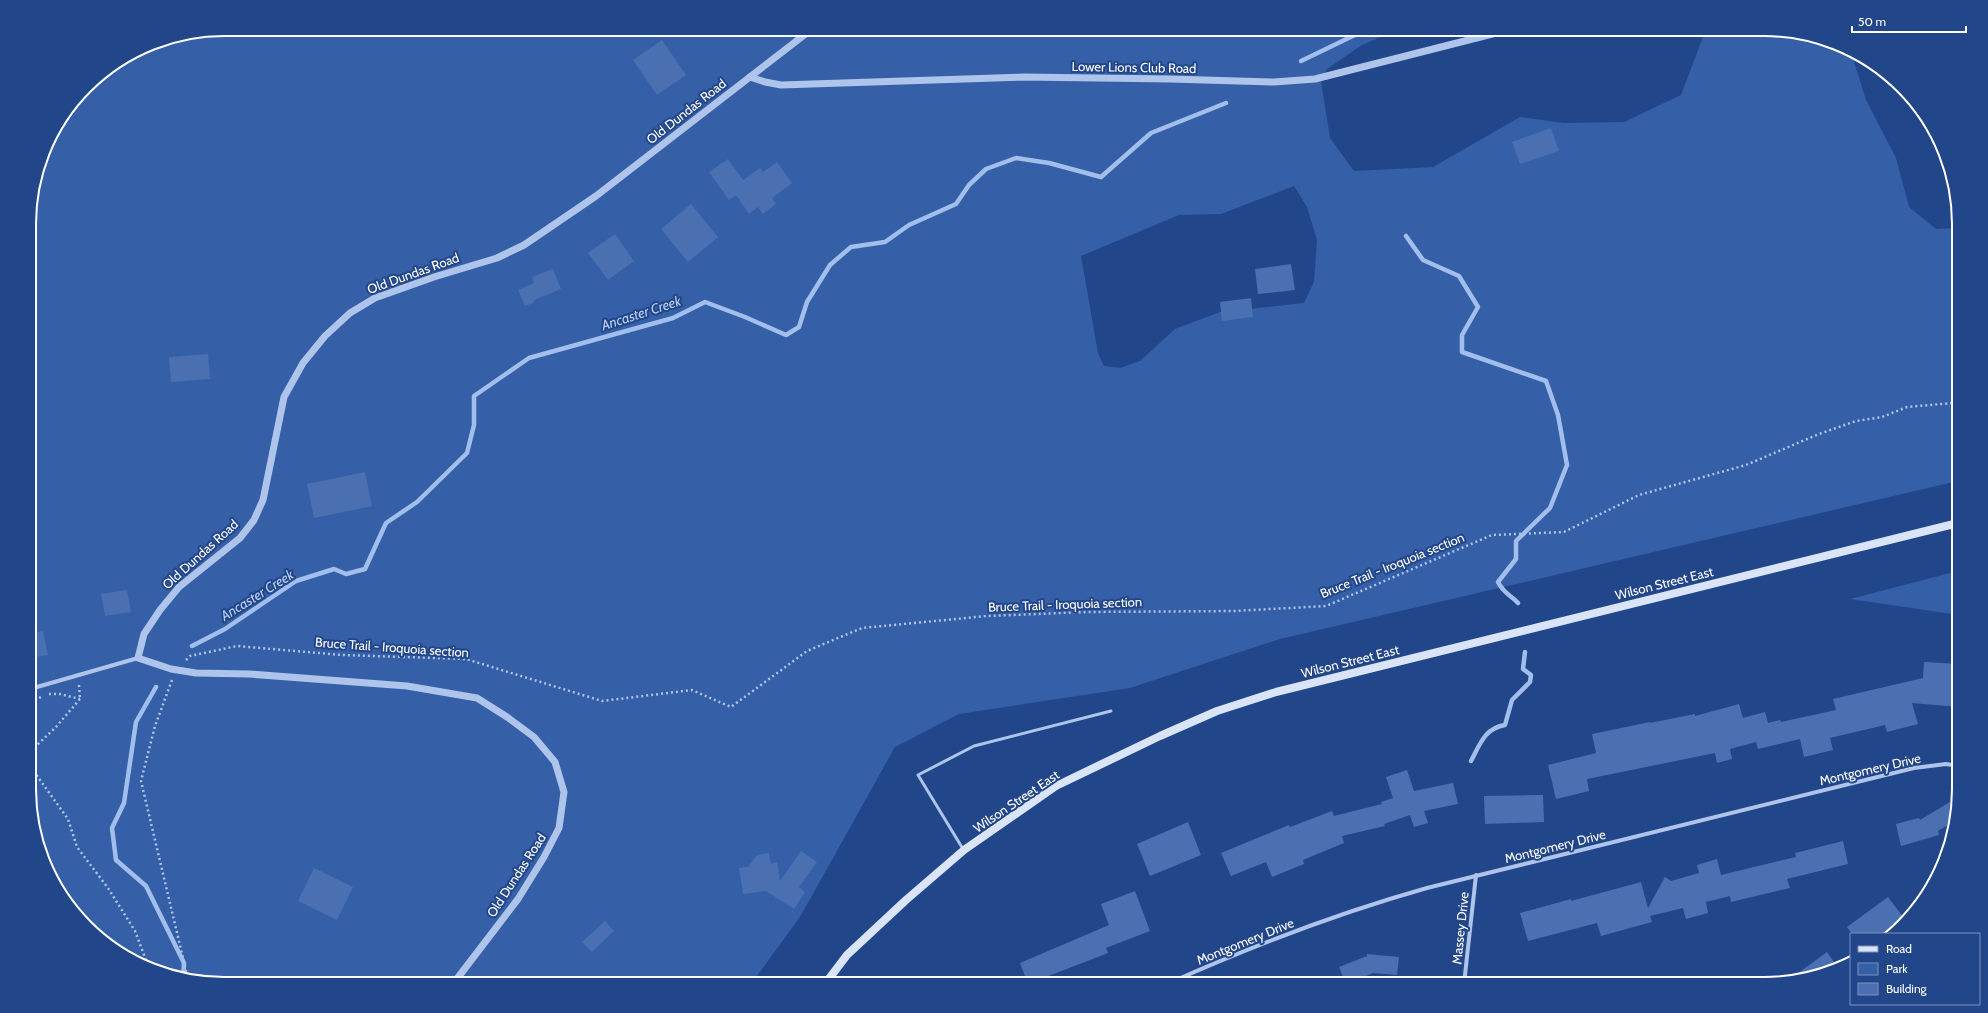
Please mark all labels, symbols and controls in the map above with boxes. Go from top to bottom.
scale bar [1852,8,1966,34]
text: 50 m [1858,14,1886,29]
street label: Lower Lions Club Road [1071,58,1197,76]
street label: Old Dundas Road [643,75,729,147]
street label: Old Dundas Road [365,249,461,297]
water label: Ancaster Creek [598,291,684,335]
street label: Old Dundas Road [159,516,241,592]
street label: Bruce Trail - Iroquoia section [1318,529,1466,601]
street label: Wilson Street East [1613,563,1715,603]
water label: Ancaster Creek [216,565,298,625]
street label: Bruce Trail - Iroquoia section [988,593,1142,615]
street label: Bruce Trail - Iroquoia section [315,634,469,660]
street label: Wilson Street East [1299,641,1401,681]
street label: Montgomery Drive [1818,749,1923,788]
street label: Wilson Street East [970,766,1063,836]
street label: Montgomery Drive [1503,826,1607,866]
street label: Old Dundas Road [483,830,549,920]
street label: Massey Drive [1448,891,1472,965]
street label: Montgomery Drive [1194,914,1296,968]
legend [1850,933,1980,1005]
text: Road [1886,941,1912,956]
text: Park [1886,961,1908,976]
text: Building [1886,981,1928,996]

